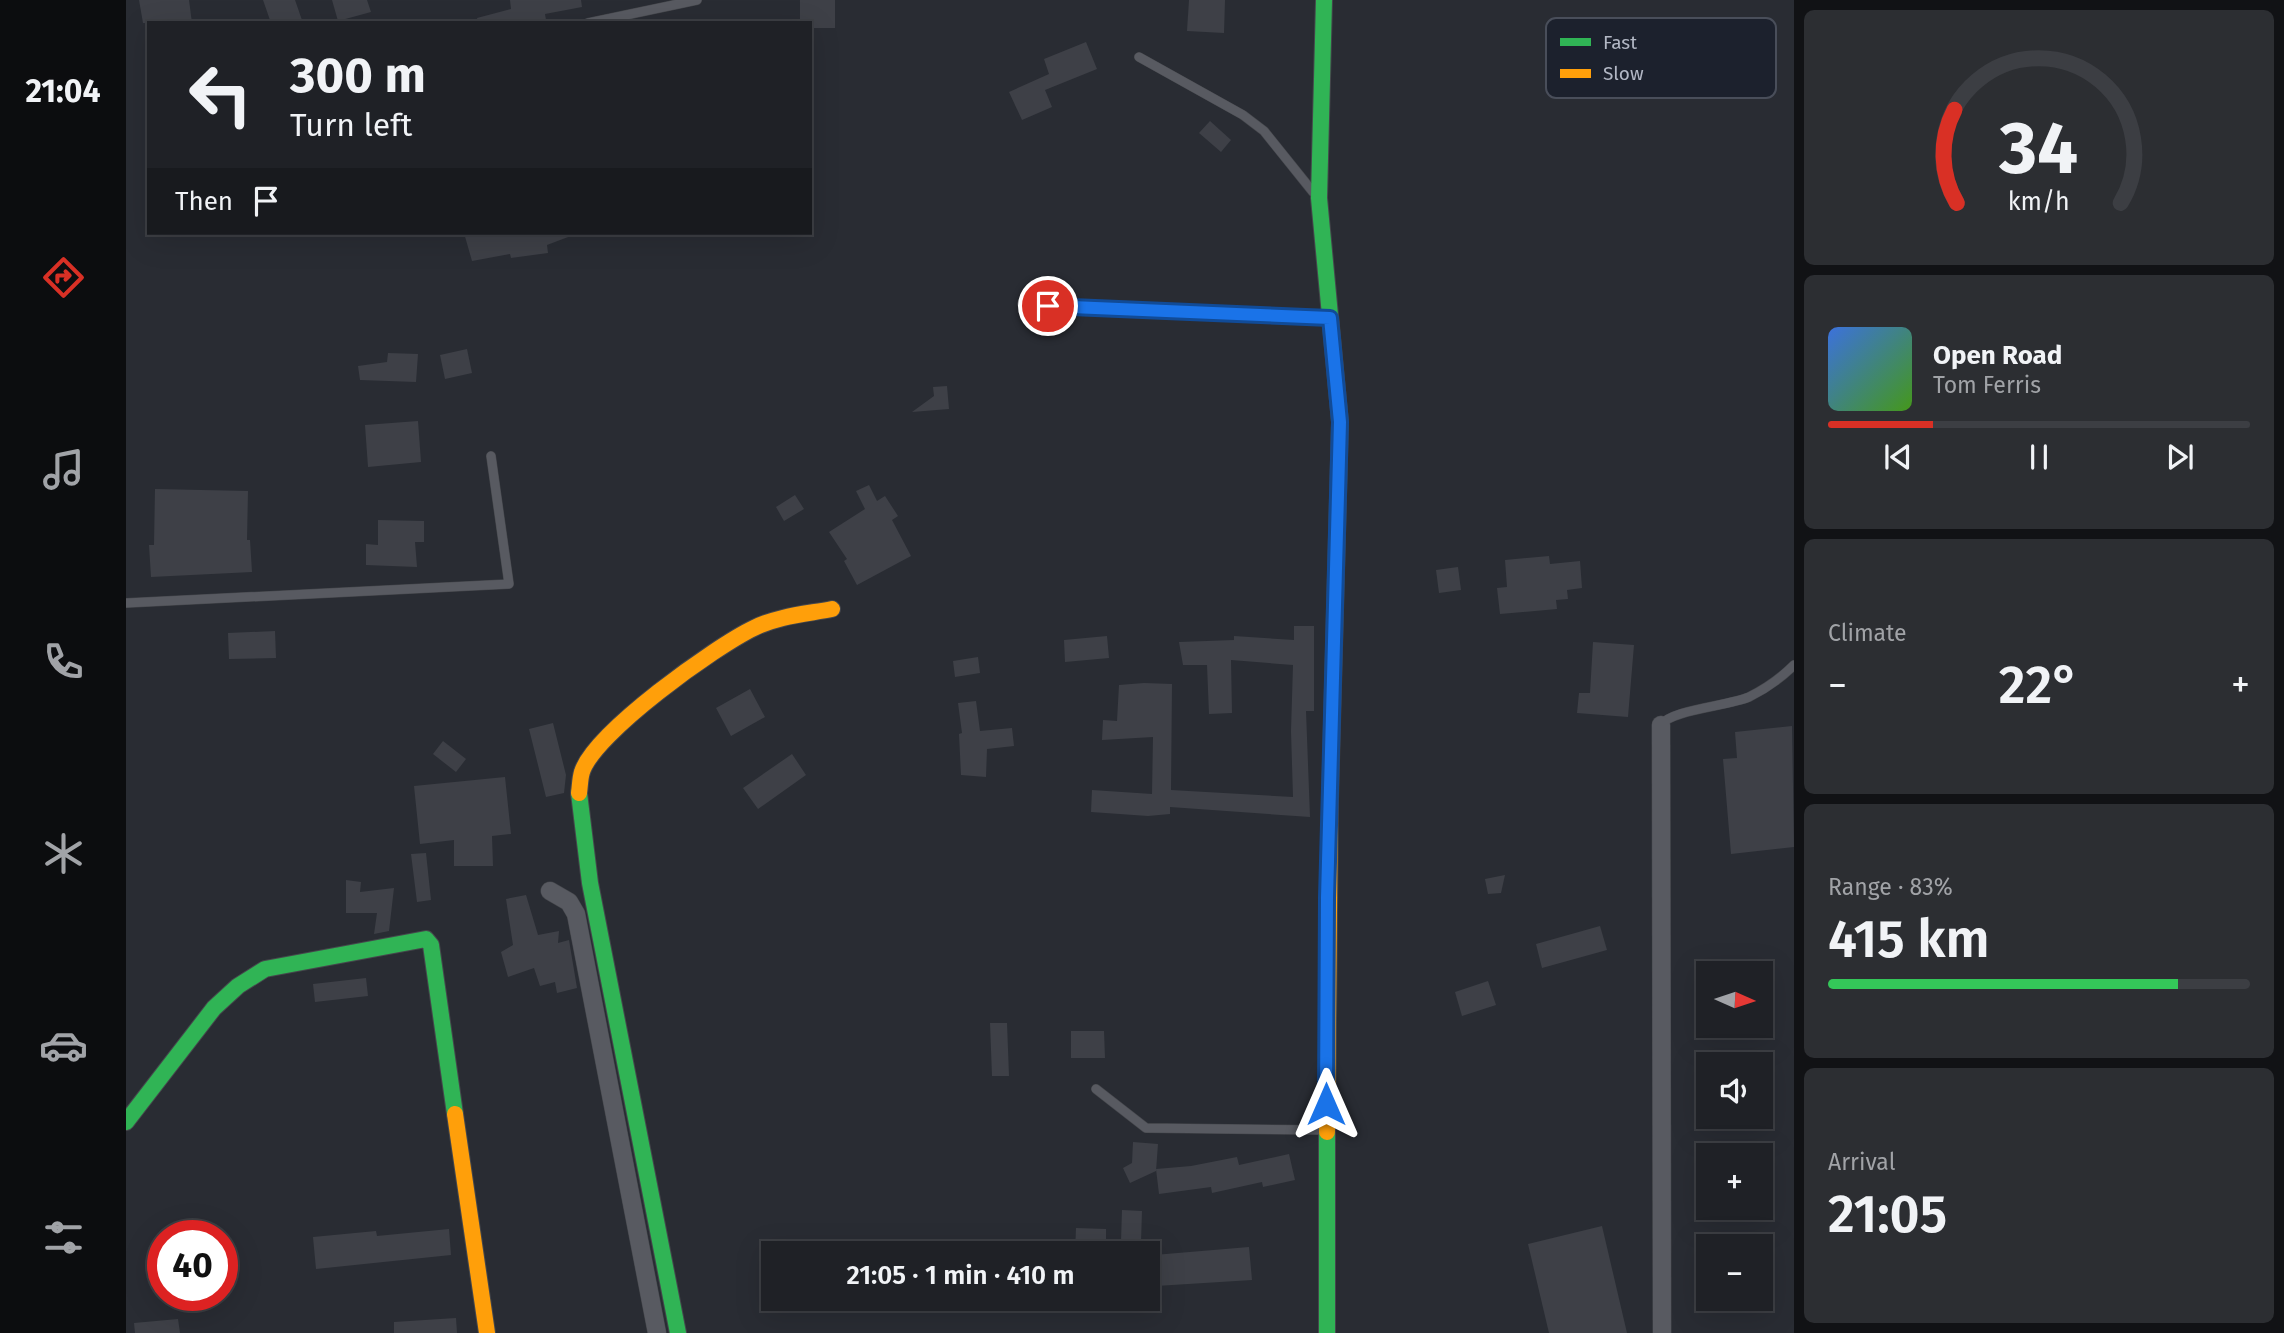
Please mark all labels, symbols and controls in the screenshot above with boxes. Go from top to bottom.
legend [1546,18,1776,98]
text: Fast [1603,31,1637,54]
text: 300 m [290,46,426,105]
icon: left [175,49,266,140]
text: Slow [1603,62,1644,85]
text: 21:04 [25,72,101,110]
text: Turn left [290,106,412,144]
text: 34 [1999,106,2078,193]
icon: arrive [247,182,285,220]
text: Then [175,186,233,217]
text: km/h [2008,187,2070,217]
icon: directions [39,253,88,302]
pin [1018,276,1078,336]
icon: arrive [1029,287,1067,325]
text: Open Road [1933,340,2062,371]
text: Tom Ferris [1933,371,2041,399]
icon: previous [1879,438,1917,476]
icon: pause [2020,438,2058,476]
icon: next [2161,438,2199,476]
icon: music [39,445,88,494]
text: Climate [1828,619,1907,647]
icon: phone [39,637,88,686]
text: 22° [1999,654,2079,717]
text: − [1828,662,1847,708]
text: + [2231,662,2250,708]
icon: climate [39,829,88,878]
text: Range · 83% [1828,873,1953,901]
text: 415 km [1828,908,1990,971]
north arrow [1696,961,1773,1038]
map controls [1696,961,1773,1311]
icon: car [39,1021,88,1070]
button: sound [1696,1052,1773,1129]
position arrow [1289,1067,1363,1141]
button: + [1696,1143,1773,1220]
text: Arrival [1828,1148,1895,1176]
text: 21:05 [1828,1183,1947,1246]
icon: filters [39,1213,88,1262]
speed limit sign: 40 [147,1220,238,1311]
button: − [1696,1234,1773,1311]
text: 21:05 · 1 min · 410 m [846,1260,1075,1291]

